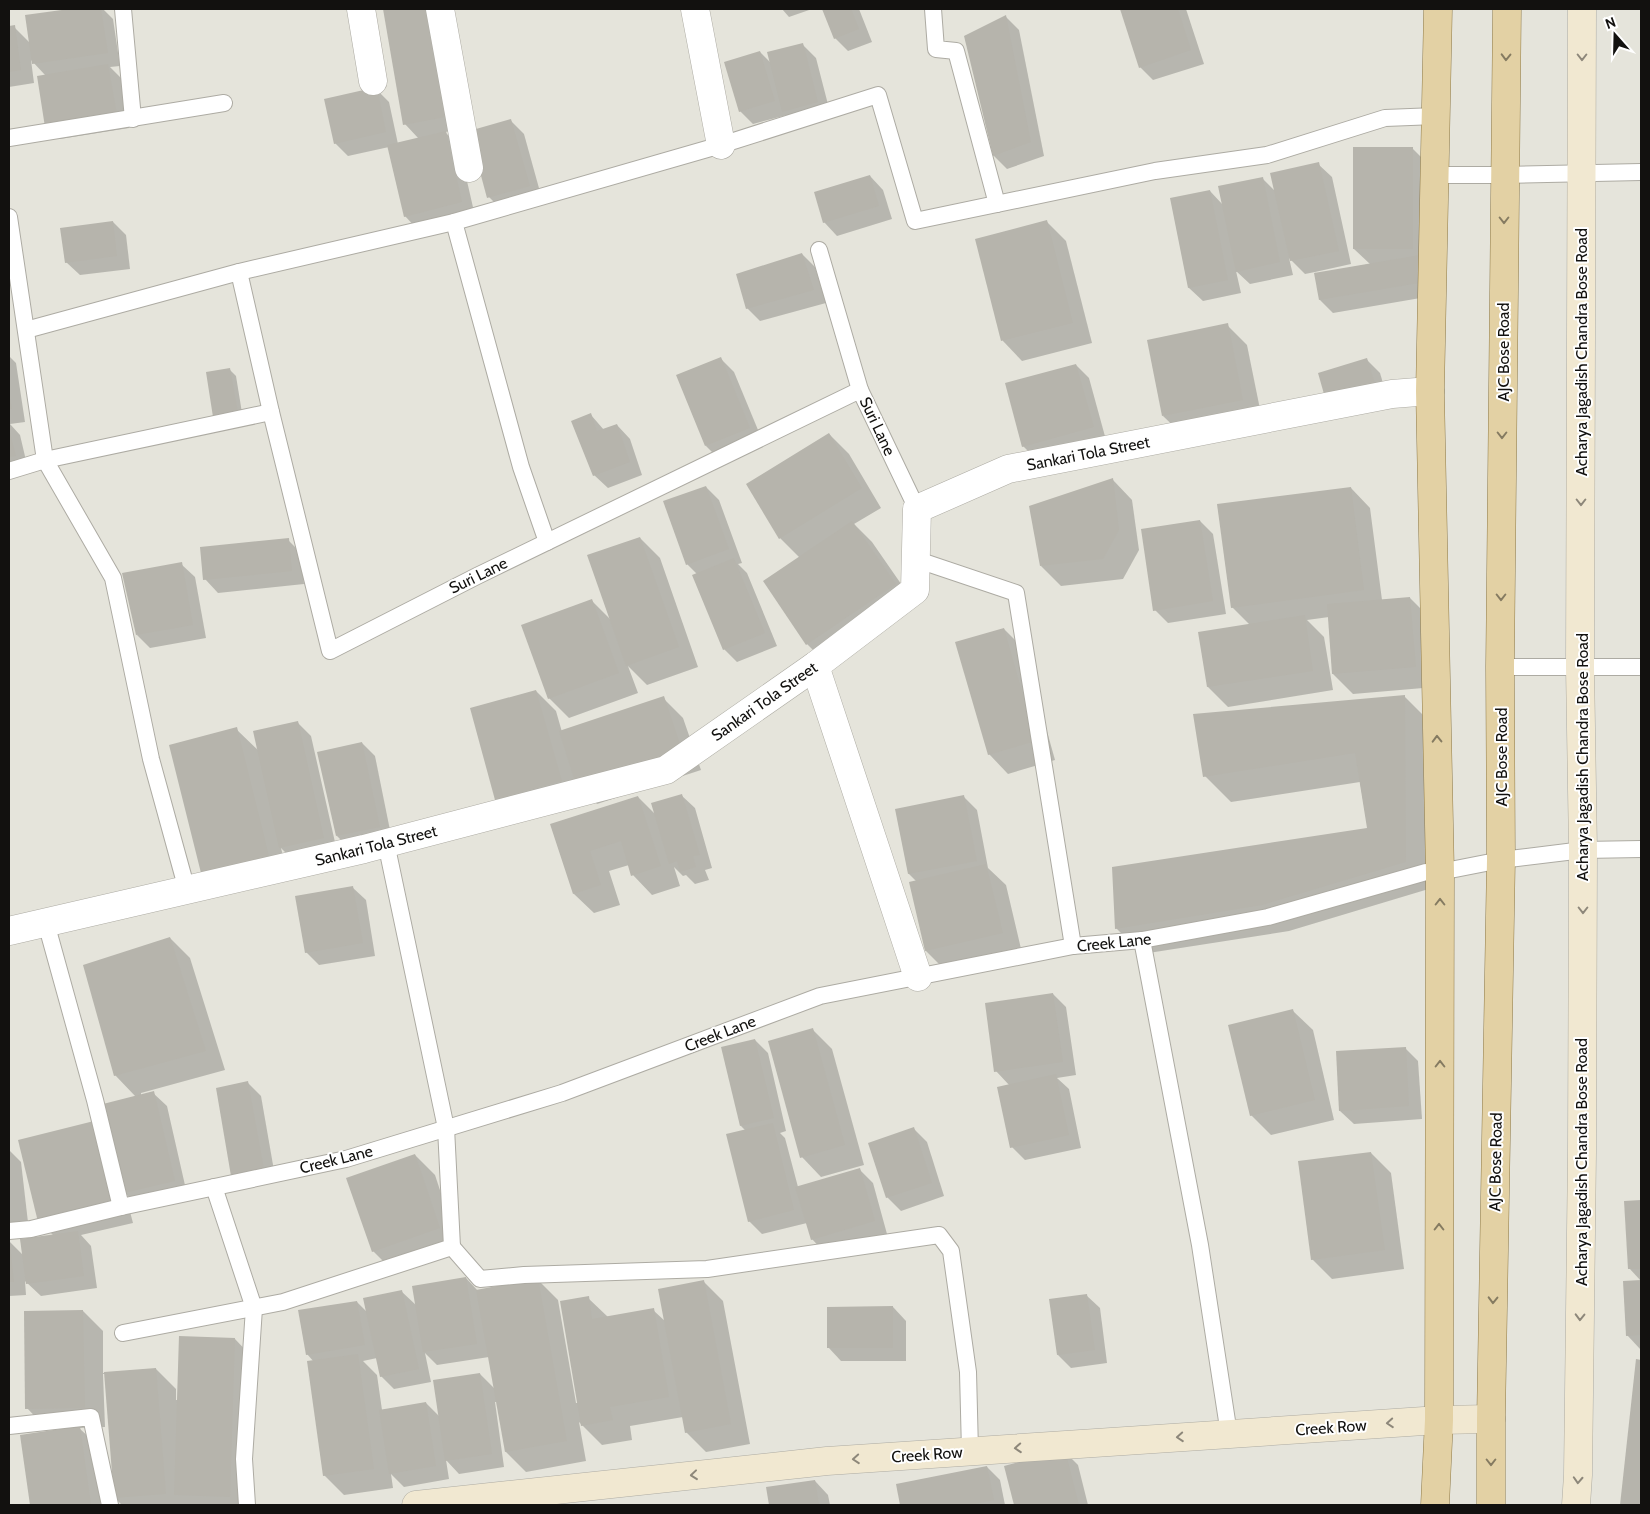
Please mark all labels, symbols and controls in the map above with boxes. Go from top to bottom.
north arrow [1590,10,1640,60]
text: N [1603,13,1618,33]
one-way arrow [1501,54,1511,62]
one-way arrow [1577,54,1587,62]
one-way arrow [1499,216,1509,224]
street label: Acharya Jagadish Chandra Bose Road [1572,228,1591,476]
street label: AJC Bose Road [1494,303,1513,401]
street label: Suri Lane [856,394,899,459]
street label: Sankari Tola Street [1025,432,1152,475]
one-way arrow [1497,432,1507,439]
one-way arrow [1576,498,1586,506]
street label: Suri Lane [446,553,510,598]
one-way arrow [1496,594,1506,602]
street label: Acharya Jagadish Chandra Bose Road [1573,633,1592,881]
street label: Sankari Tola Street [708,657,821,745]
street label: AJC Bose Road [1492,708,1511,806]
one-way arrow [1432,735,1442,743]
street label: Sankari Tola Street [313,821,440,870]
one-way arrow [1435,898,1445,906]
one-way arrow [1578,906,1588,914]
street label: Creek Lane [1076,929,1152,956]
street label: Creek Lane [682,1011,758,1056]
street label: Acharya Jagadish Chandra Bose Road [1572,1038,1591,1286]
one-way arrow [1435,1060,1445,1068]
street label: AJC Bose Road [1485,1112,1506,1212]
street label: Creek Lane [298,1141,375,1178]
one-way arrow [1434,1223,1444,1230]
one-way arrow [1488,1296,1498,1304]
one-way arrow [1575,1314,1585,1321]
street label: Creek Row [1295,1416,1368,1439]
one-way arrow [1386,1417,1394,1428]
one-way arrow [1176,1432,1184,1443]
one-way arrow [1014,1442,1022,1453]
street label: Creek Row [891,1443,964,1466]
one-way arrow [852,1453,860,1464]
one-way arrow [1486,1458,1496,1466]
one-way arrow [690,1469,698,1480]
one-way arrow [1572,1476,1583,1484]

